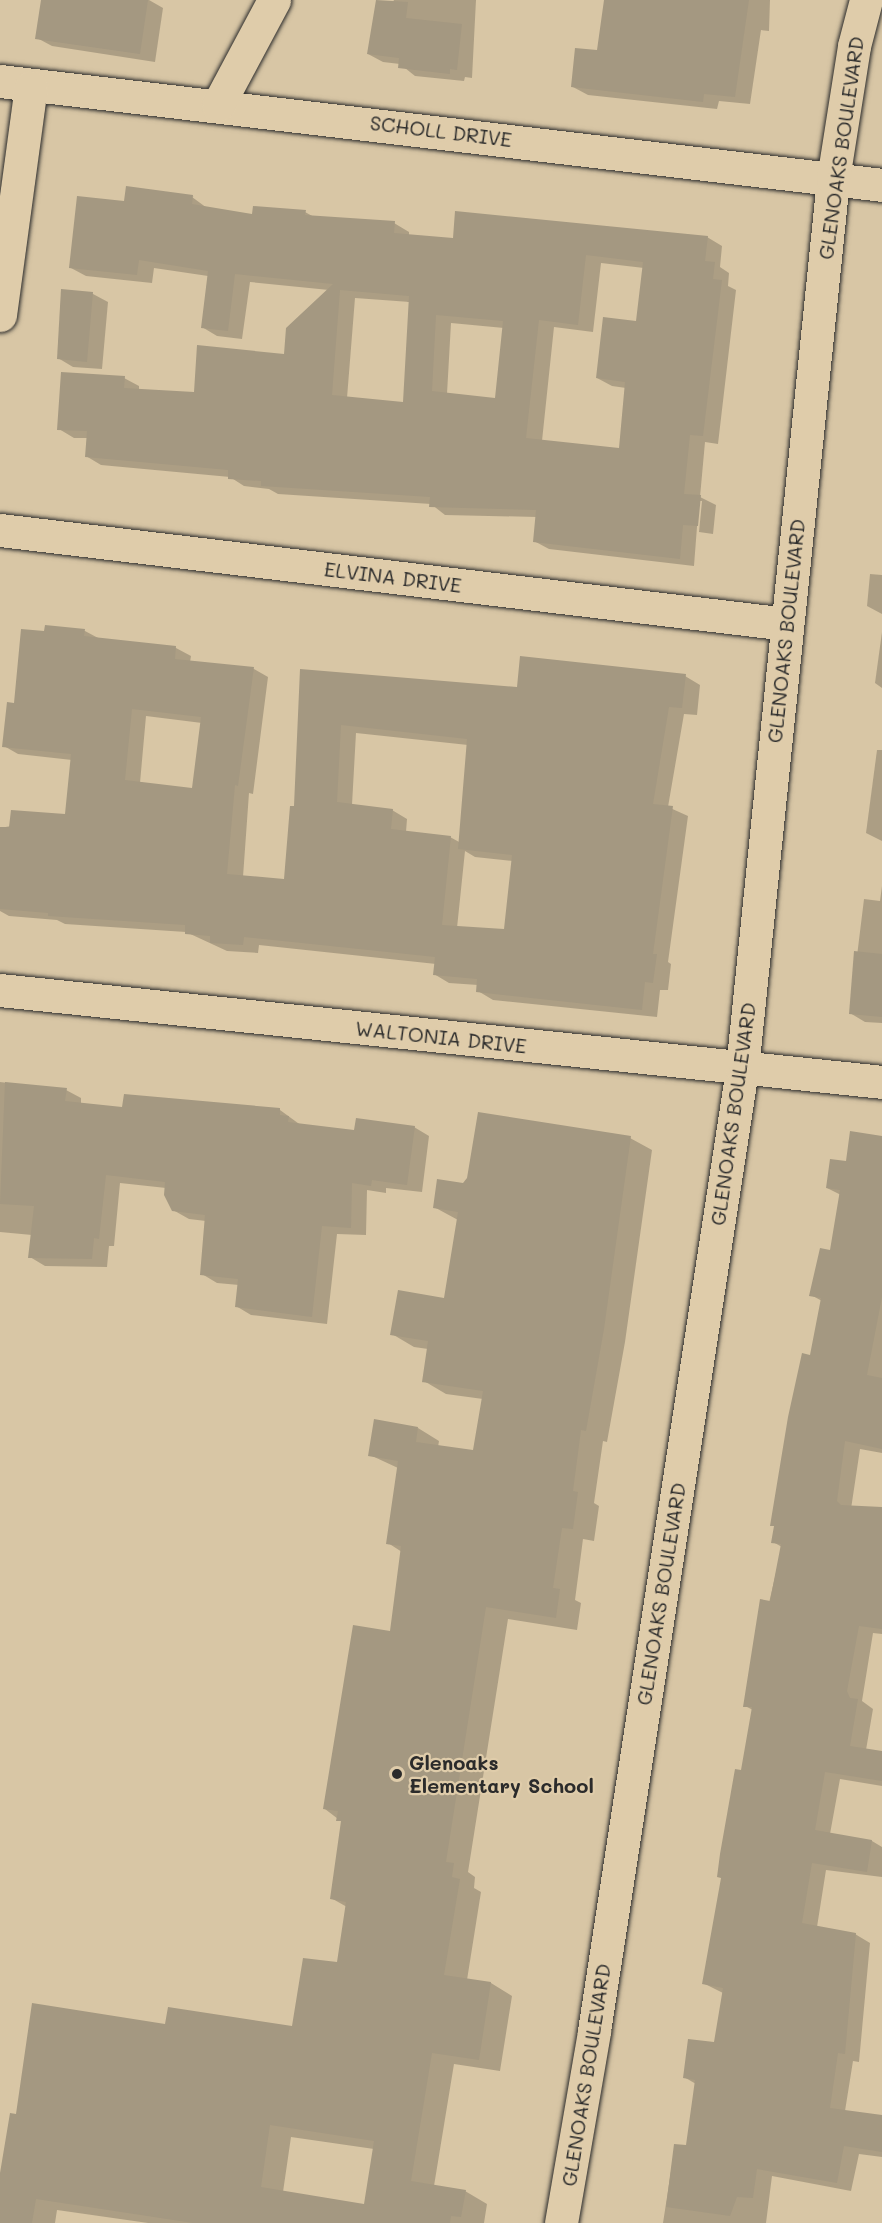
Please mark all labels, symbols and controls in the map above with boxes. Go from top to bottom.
street label: GLENOAKS BOULEVARD [813,35,869,261]
street label: SCHOLL DRIVE [369,110,513,152]
street label: GLENOAKS BOULEVARD [762,518,810,744]
street label: ELVINA DRIVE [323,557,463,597]
street label: GLENOAKS BOULEVARD [705,1001,761,1227]
street label: WALTONIA DRIVE [354,1016,528,1058]
street label: GLENOAKS BOULEVARD [632,1481,690,1707]
place label: Glenoaks Elementary School [409,1750,594,1797]
marker: Glenoaks Elementary School [390,1767,404,1781]
street label: GLENOAKS BOULEVARD [557,1962,615,2188]

